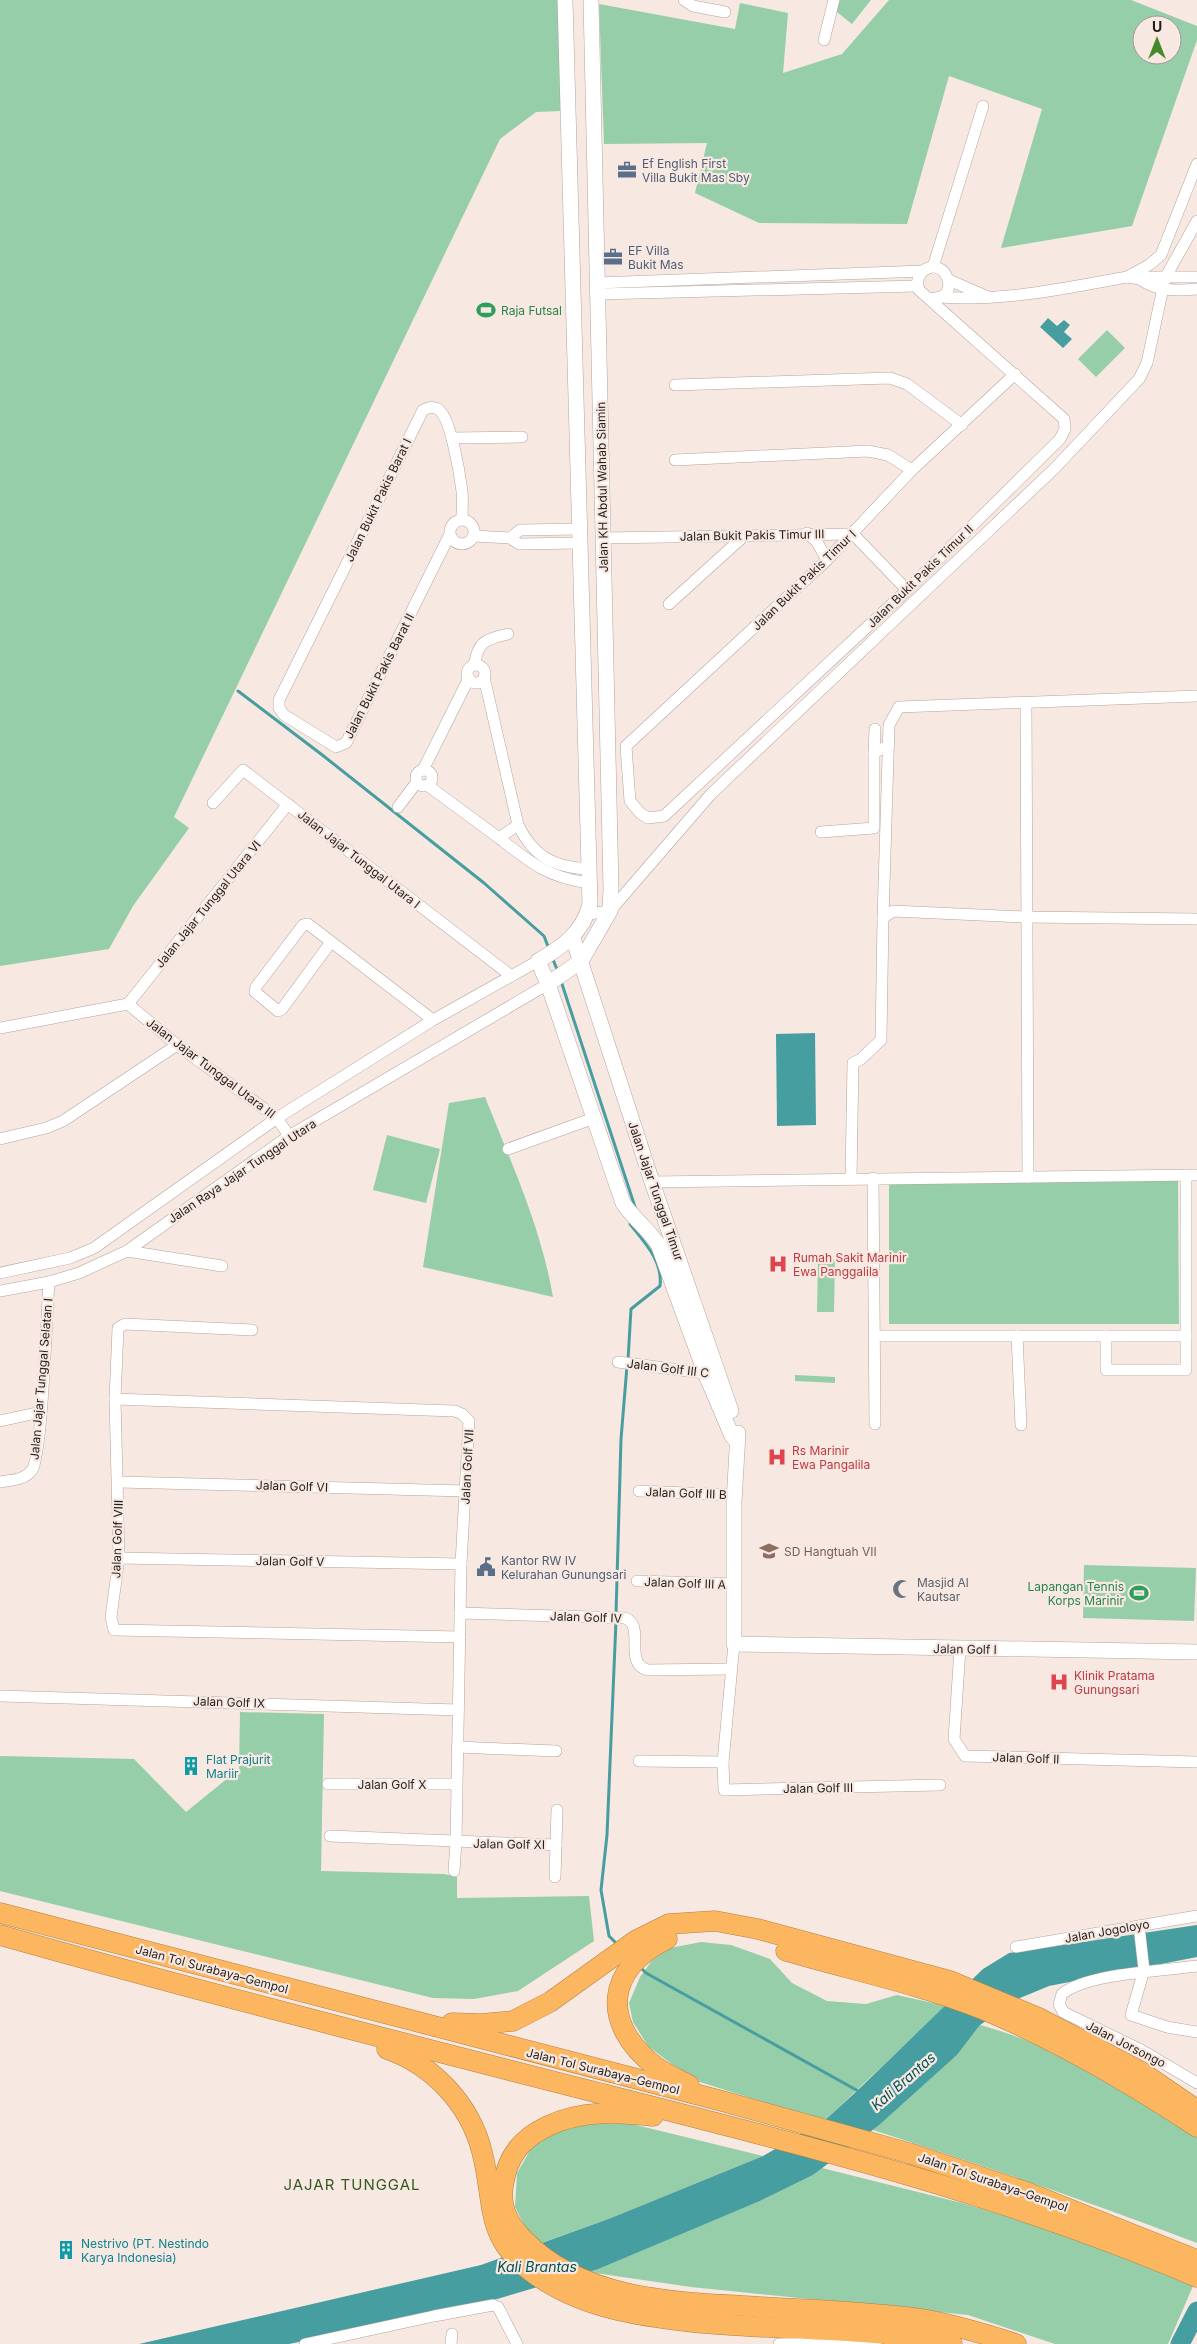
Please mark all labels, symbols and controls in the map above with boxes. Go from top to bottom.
north arrow [1132,15,1182,65]
text: U [1152,18,1162,35]
place label: Ef English First Villa Bukit Mas Sby [642,156,750,185]
office icon: Ef English First Villa Bukit Mas Sby [616,159,638,181]
place label: EF Villa Bukit Mas [628,243,684,272]
office icon: EF Villa Bukit Mas [602,246,624,268]
sports icon: Raja Futsal [475,299,497,321]
place label: Raja Futsal [501,303,562,318]
street label: Jalan KH Abdul Wahab Siamin [593,401,611,573]
street label: Jalan Bukit Pakis Barat I [342,436,414,564]
street label: Jalan Bukit Pakis Timur II [864,521,976,631]
street label: Jalan Bukit Pakis Timur III [679,526,825,544]
street label: Jalan Bukit Pakis Timur I [749,527,859,633]
street label: Jalan Bukit Pakis Barat II [341,611,417,741]
street label: Jalan Jajar Tunggal Utara I [295,807,423,911]
street label: Jalan Jajar Tunggal Utara VI [152,837,264,971]
street label: Jalan Jajar Tunggal Utara III [144,1015,278,1121]
street label: Jalan Raya Jajar Tunggal Utara [165,1116,319,1226]
street label: Jalan Jajar Tunggal Timur [625,1119,687,1263]
place label: Rumah Sakit Marinir Ewa Panggalila [793,1250,907,1279]
hospital icon: Rumah Sakit Marinir Ewa Panggalila [767,1253,789,1275]
street label: Jalan Jajar Tunggal Selatan I [26,1297,56,1461]
street label: Jalan Golf III C [626,1356,710,1380]
street label: Jalan Golf VII [458,1429,476,1505]
place label: Rs Marinir Ewa Pangalila [792,1443,870,1472]
hospital icon: Rs Marinir Ewa Pangalila [766,1446,788,1468]
street label: Jalan Golf VI [256,1477,328,1495]
street label: Jalan Golf III B [645,1484,727,1502]
street label: Jalan Golf VIII [108,1500,126,1578]
school or university icon: SD Hangtuah VII [758,1540,780,1562]
place label: SD Hangtuah VII [784,1544,877,1559]
street label: Jalan Golf V [255,1553,325,1569]
place label: Kantor RW IV Kelurahan Gunungsari [501,1553,627,1582]
public building icon: Kantor RW IV Kelurahan Gunungsari [475,1556,497,1578]
street label: Jalan Golf III A [644,1574,726,1592]
place label: Masjid Al Kautsar [917,1575,969,1604]
mosque icon: Masjid Al Kautsar [891,1578,913,1600]
place label: Lapangan Tennis Korps Marinir [1027,1579,1124,1608]
sports icon: Lapangan Tennis Korps Marinir [1128,1582,1150,1604]
street label: Jalan Golf IV [550,1608,622,1626]
street label: Jalan Golf I [933,1641,997,1657]
place label: Klinik Pratama Gunungsari [1074,1668,1155,1697]
hospital icon: Klinik Pratama Gunungsari [1048,1671,1070,1693]
street label: Jalan Golf IX [193,1693,265,1711]
street label: Jalan Golf II [992,1749,1060,1767]
place label: Flat Prajurit Mariir [206,1752,271,1781]
building icon: Flat Prajurit Mariir [180,1755,202,1777]
street label: Jalan Golf X [358,1777,426,1792]
street label: Jalan Golf III [783,1780,853,1796]
street label: Jalan Golf XI [473,1836,545,1852]
street label: Jalan Jogoloyo [1063,1916,1151,1946]
street label: Jalan Tol Surabaya–Gempol [134,1941,290,1997]
street label: Jalan Jorsongo [1084,2017,1168,2071]
street label: Jalan Tol Surabaya–Gempol [525,2045,681,2097]
water label: Kali Brantas [867,2048,939,2114]
street label: Jalan Tol Surabaya–Gempol [916,2149,1070,2215]
district label: JAJAR TUNGGAL [283,2175,421,2194]
place label: Nestrivo (PT. Nestindo Karya Indonesia) [81,2236,209,2265]
building icon: Nestrivo (PT. Nestindo Karya Indonesia) [55,2239,77,2261]
water label: Kali Brantas [497,2258,577,2275]

